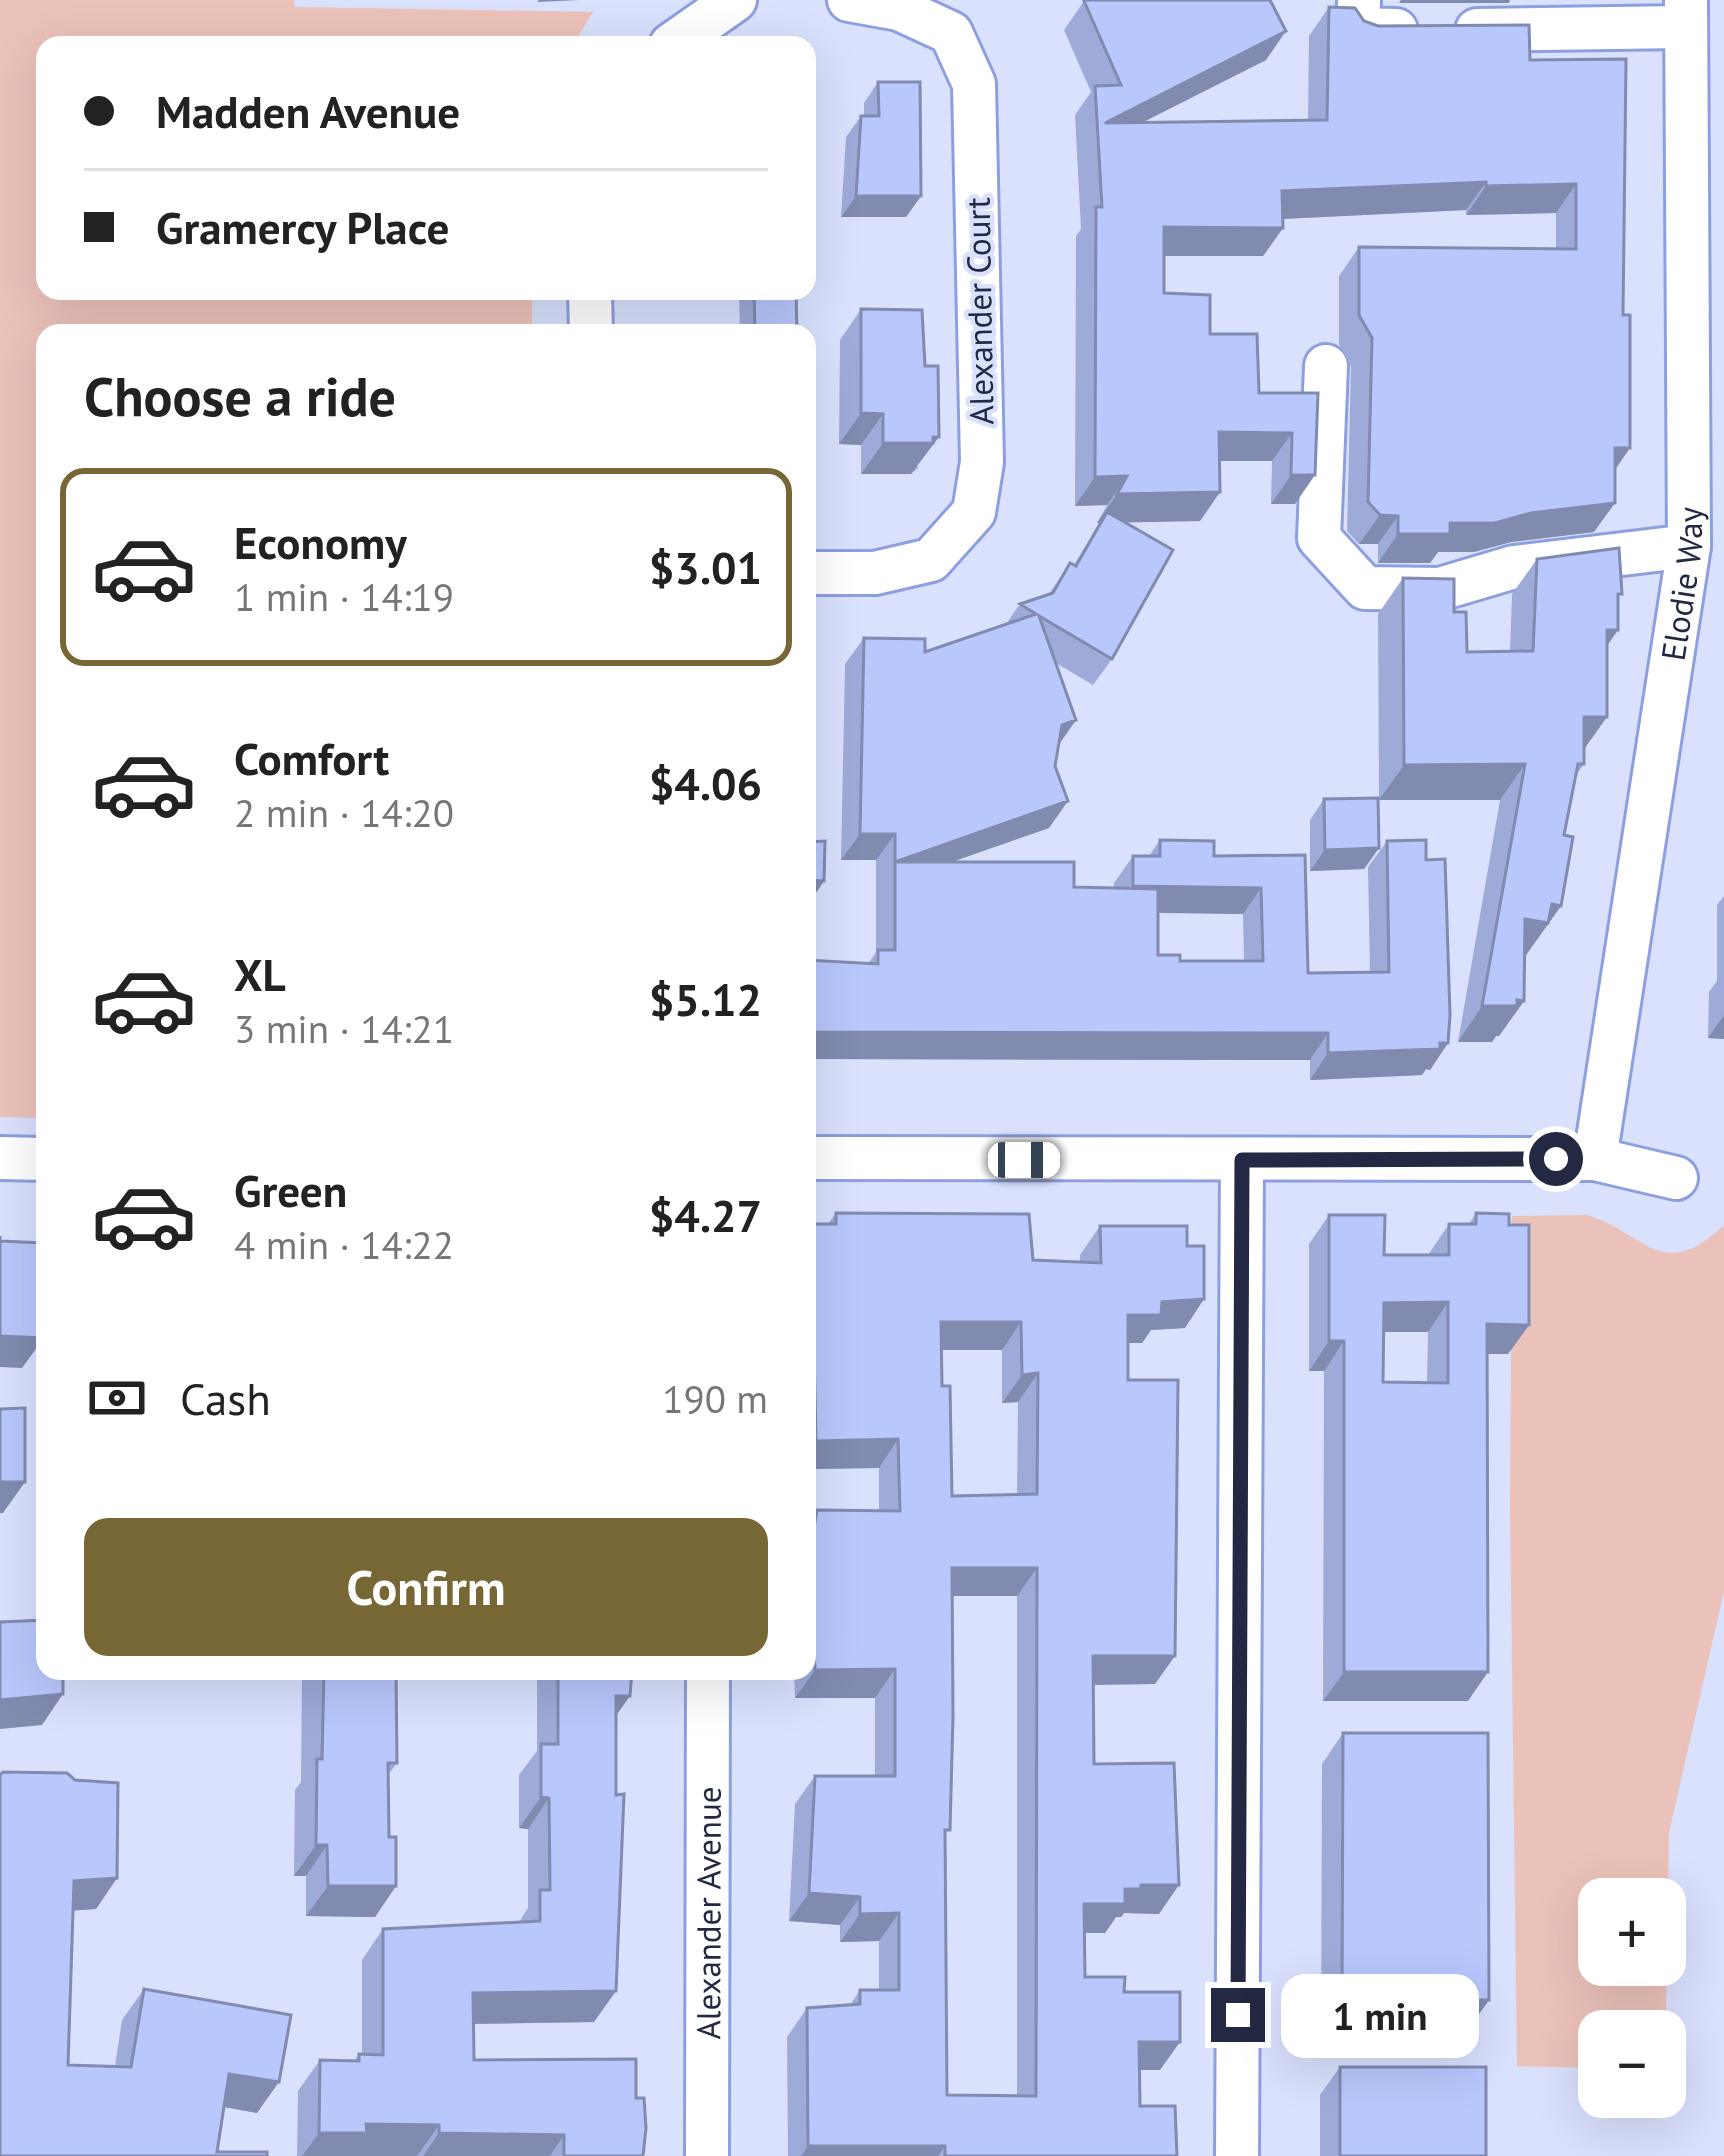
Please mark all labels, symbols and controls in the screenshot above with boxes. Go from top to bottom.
text: Madden Avenue [156,82,460,140]
street label: Alexander Court [956,197,1002,425]
text: Gramercy Place [156,198,449,256]
text: Choose a ride [84,361,396,431]
street label: Elodie Way [1650,506,1712,663]
icon: car [90,513,198,621]
text: Economy [234,513,407,571]
text: $3.01 [649,538,762,596]
text: 1 min · 14:19 [234,571,454,622]
icon: car [90,729,198,837]
text: Comfort [234,729,389,787]
text: $4.06 [649,754,762,812]
text: 2 min · 14:20 [234,787,454,838]
icon: car [90,945,198,1053]
text: XL [234,945,286,1003]
text: $5.12 [649,970,762,1028]
text: 3 min · 14:21 [234,1003,454,1054]
route start [1529,1132,1583,1186]
car [988,1142,1060,1178]
icon: car [90,1161,198,1269]
text: Green [234,1161,347,1219]
text: $4.27 [649,1186,762,1244]
text: 4 min · 14:22 [234,1219,454,1270]
icon: cash [84,1365,150,1431]
text: Cash [180,1369,271,1427]
text: 190 m [662,1373,768,1424]
button: Confirm [84,1518,768,1656]
street label: Alexander Avenue [686,1786,729,2040]
map controls [1578,1878,1686,2118]
button: + [1578,1878,1686,1986]
callout: 1 min [1280,1973,1478,2057]
route end [1211,1988,1265,2042]
text: 1 min [1332,1990,1428,2041]
button: − [1578,2010,1686,2118]

